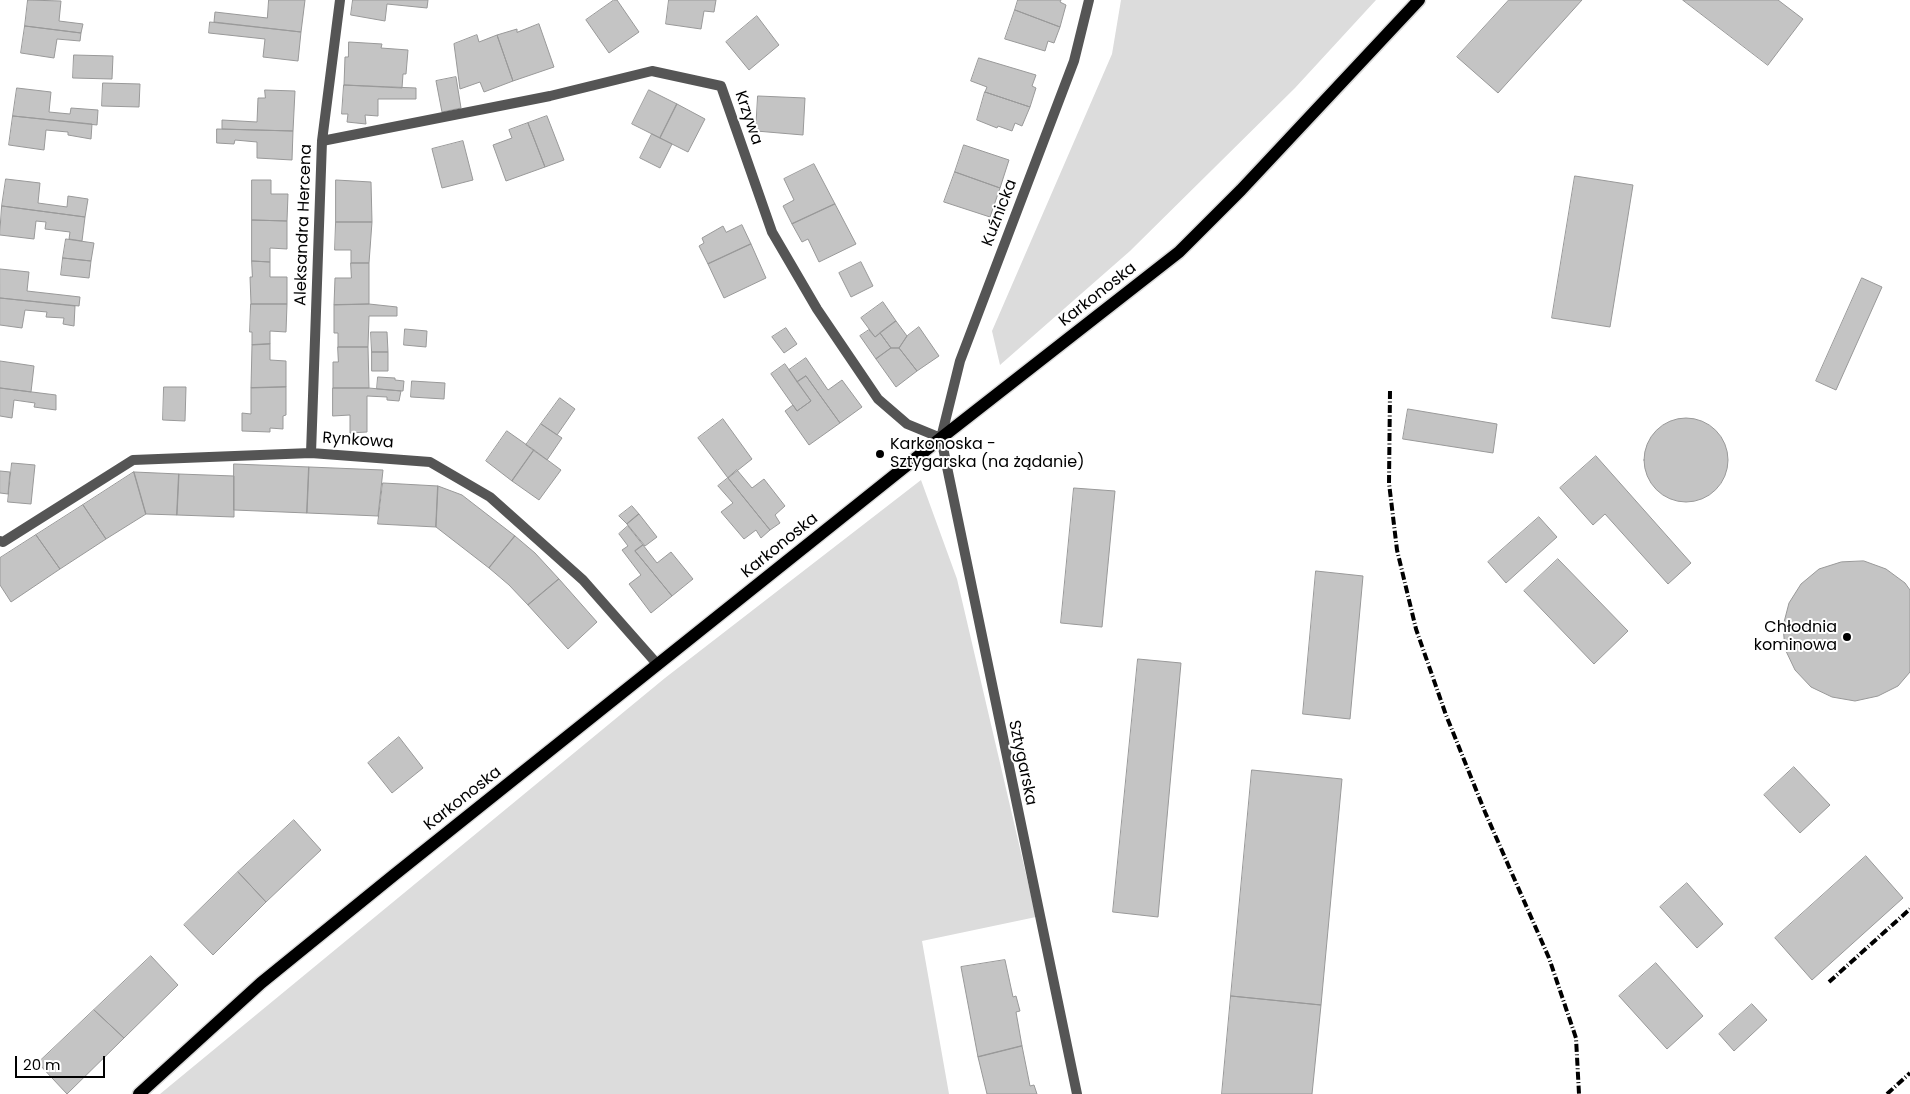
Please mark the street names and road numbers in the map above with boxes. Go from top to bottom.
street label: Krzywa [730,89,766,147]
street label: Aleksandra Hercena [292,144,316,306]
street label: Kuźnicka [978,177,1022,249]
street label: Karkonoska [1056,259,1140,331]
street label: Rynkowa [322,429,394,453]
street label: Karkonoska [738,509,822,583]
street label: Sztygarska [1004,719,1040,807]
street label: Karkonoska [421,763,505,835]

